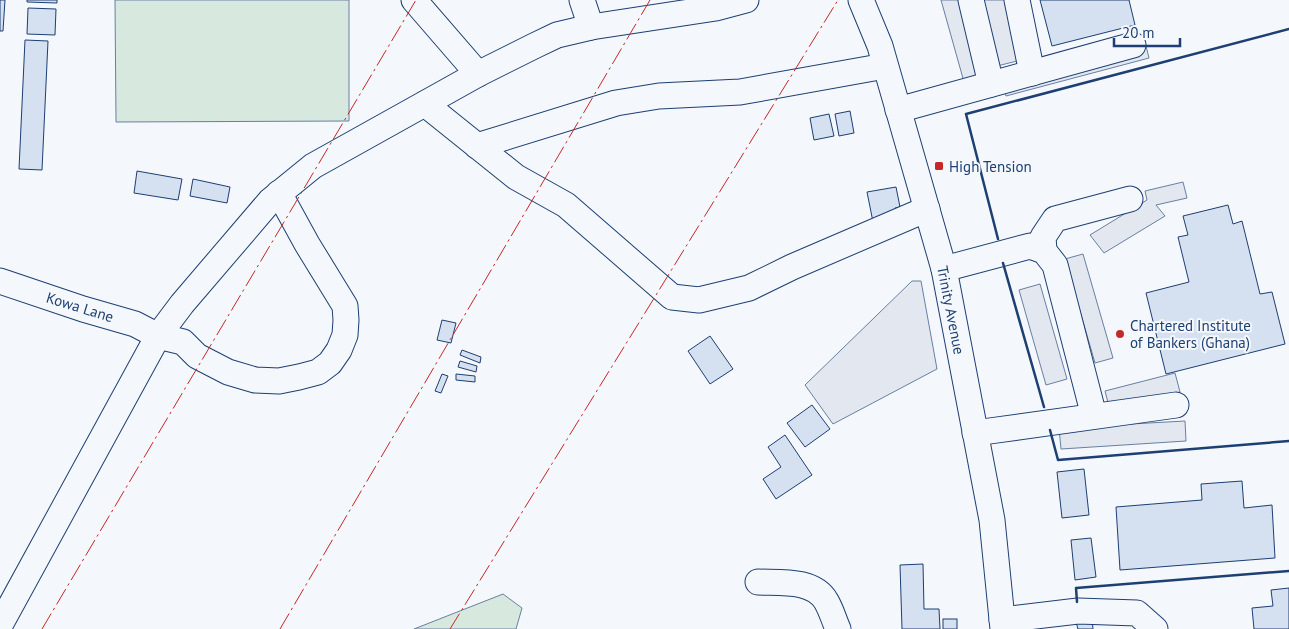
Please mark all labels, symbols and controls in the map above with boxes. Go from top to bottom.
scale bar [1114,15,1180,47]
text: 20 m [1122,23,1155,42]
place label: High Tension [949,157,1032,176]
marker: High Tension [933,160,945,172]
street label: Trinity Avenue [933,264,969,356]
street label: Kowa Lane [44,288,116,326]
place label: Chartered Institute of Bankers (Ghana) [1130,316,1251,352]
marker: Chartered Institute of Bankers (Ghana) [1114,328,1126,340]

